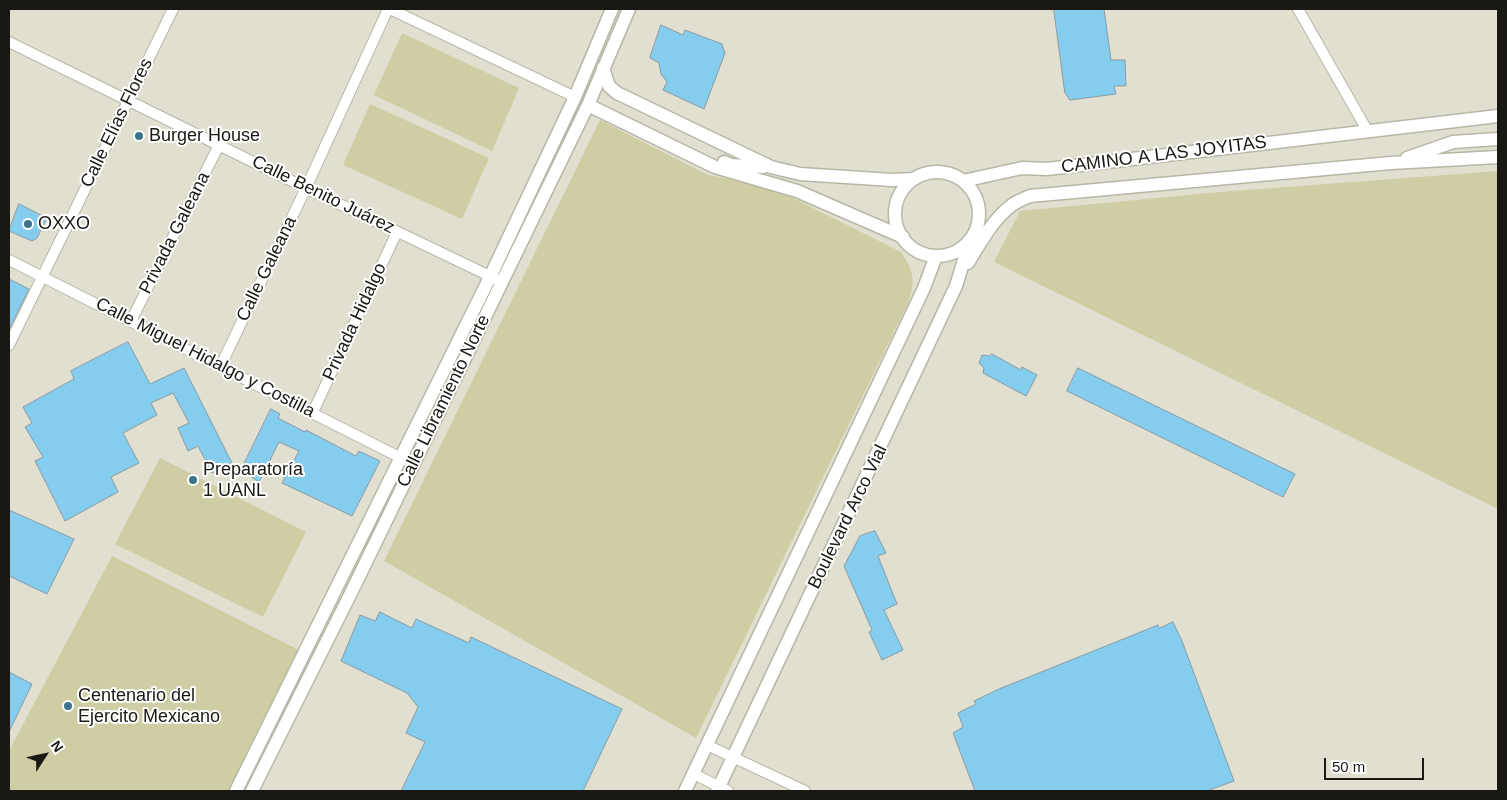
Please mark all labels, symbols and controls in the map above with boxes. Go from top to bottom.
street label: Calle Elías Flores [76,55,158,191]
place label: Burger House [149,125,260,147]
marker: Burger House [133,130,145,142]
street label: CAMINO A LAS JOYITAS [1060,132,1268,178]
street label: Calle Benito Juárez [248,151,398,239]
street label: Privada Galeana [135,168,215,298]
place label: OXXO [38,213,90,235]
street label: Calle Galeana [232,213,302,325]
marker: OXXO [22,218,34,230]
street label: Privada Hidalgo [318,260,392,384]
street label: Calle Miguel Hidalgo y Costilla [92,293,318,423]
street label: Calle Libramiento Norte [393,311,495,491]
street label: Boulevard Arco Vial [804,441,892,593]
place label: Preparatoría 1 UANL [203,459,303,502]
marker: Preparatoría 1 UANL [187,474,199,486]
place label: Centenario del Ejercito Mexicano [78,685,220,728]
marker: Centenario del Ejercito Mexicano [62,700,74,712]
north arrow [20,730,70,780]
text: N [48,738,67,755]
scale bar [1327,748,1427,780]
text: 50 m [1332,758,1365,775]

